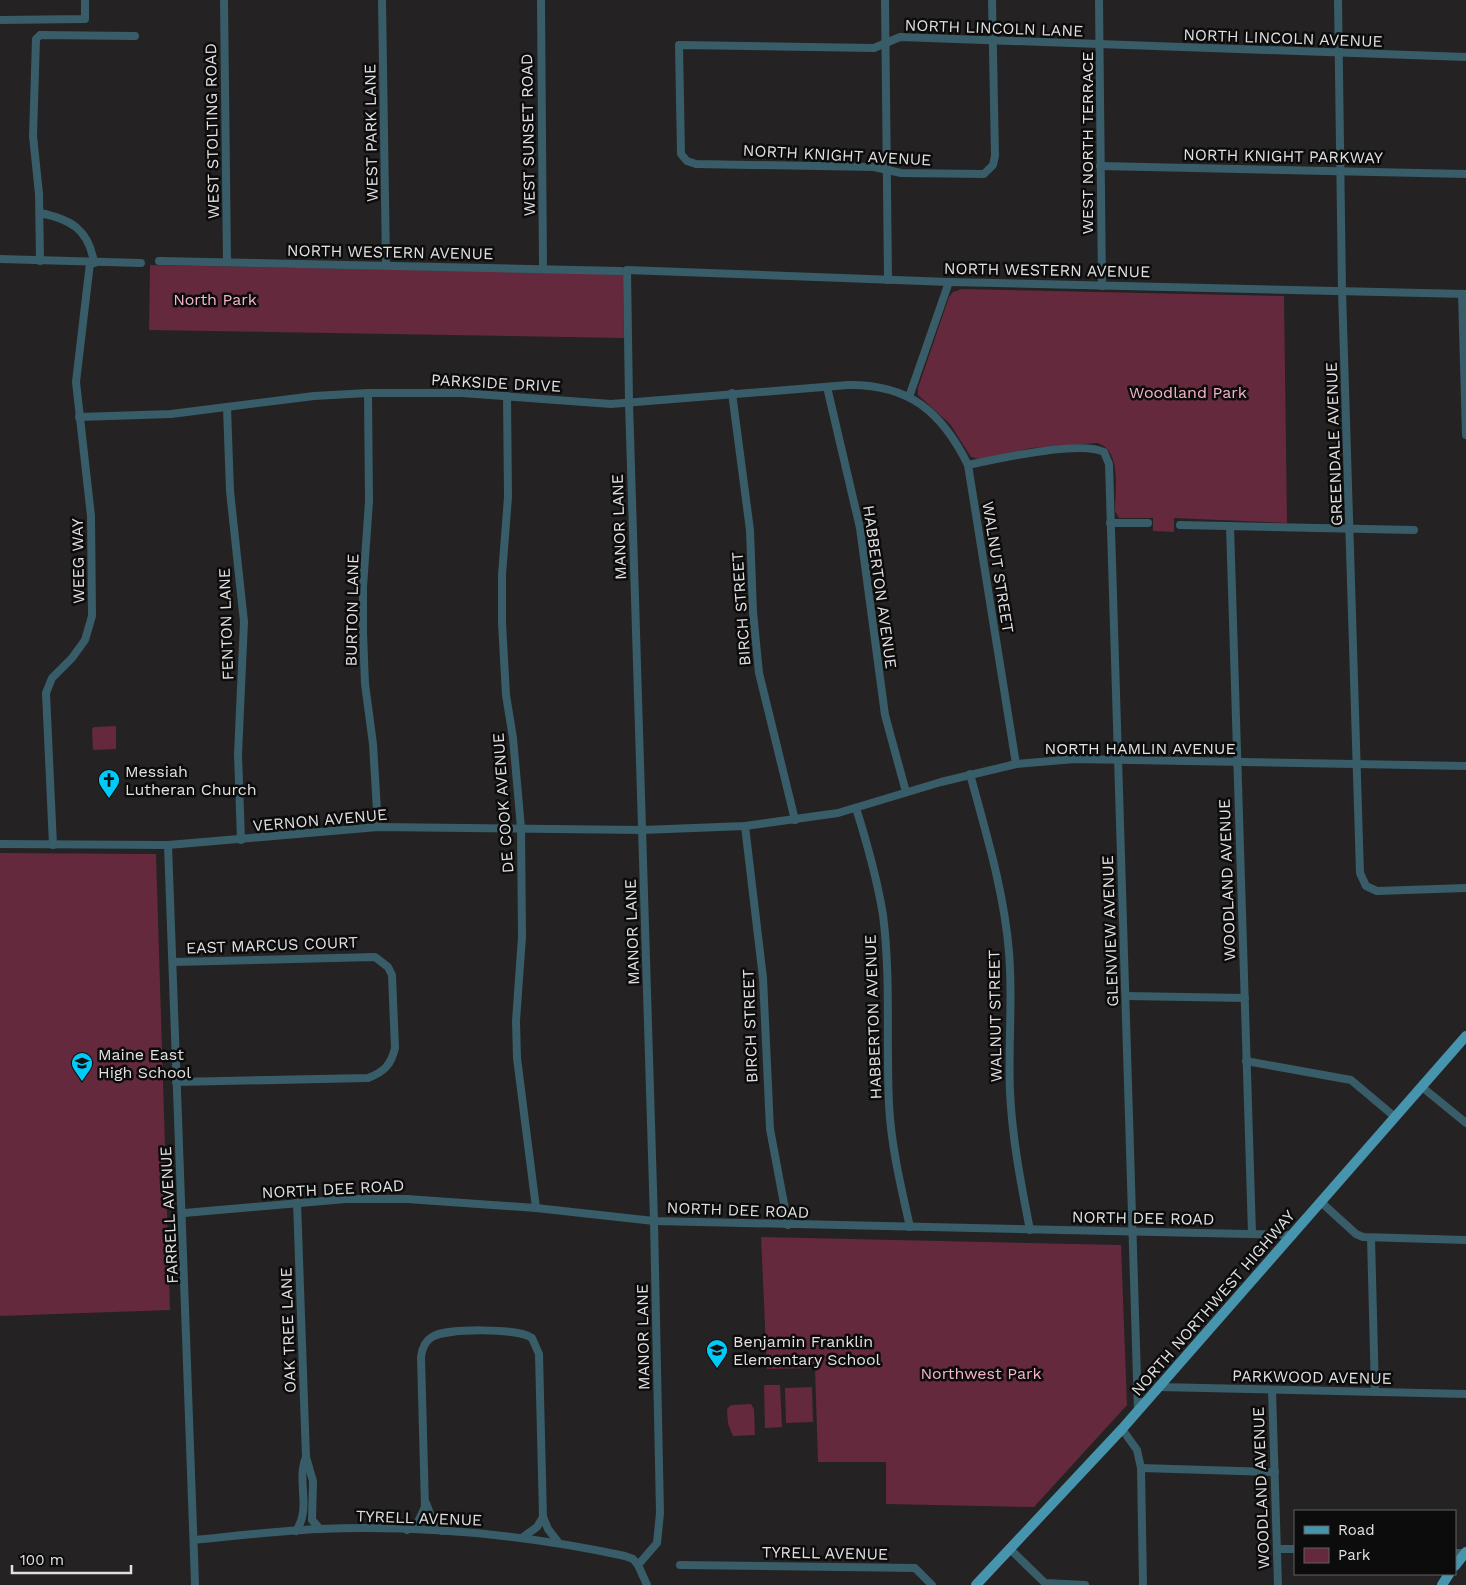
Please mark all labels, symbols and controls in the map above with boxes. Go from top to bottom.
street label: NORTH LINCOLN LANE [904,15,1084,41]
street label: NORTH LINCOLN AVENUE [1183,25,1383,51]
street label: WEST STOLTING ROAD [201,43,223,219]
street label: WEST NORTH TERRACE [1078,51,1097,235]
street label: WEST SUNSET ROAD [517,53,539,217]
street label: WEST PARK LANE [360,64,382,202]
street label: NORTH KNIGHT AVENUE [742,141,932,169]
street label: NORTH KNIGHT PARKWAY [1183,145,1383,167]
street label: NORTH WESTERN AVENUE [287,241,493,263]
street label: NORTH WESTERN AVENUE [944,259,1150,281]
park label: North Park [173,290,257,309]
street label: GREENDALE AVENUE [1322,362,1346,526]
street label: PARKSIDE DRIVE [431,370,561,396]
park label: Woodland Park [1129,383,1247,402]
street label: MANOR LANE [608,474,630,580]
street label: WALNUT STREET [978,500,1018,634]
street label: HABBERTON AVENUE [859,504,901,670]
street label: WEEG WAY [68,518,88,604]
street label: BIRCH STREET [728,551,754,667]
street label: BURTON LANE [342,554,362,666]
street label: FENTON LANE [215,568,237,680]
street label: DE COOK AVENUE [489,732,517,874]
street label: NORTH HAMLIN AVENUE [1044,739,1236,758]
place label: Messiah Lutheran Church [125,762,257,799]
church icon: Messiah Lutheran Church [97,768,121,799]
street label: WOODLAND AVENUE [1215,799,1239,961]
street label: VERNON AVENUE [252,805,388,835]
street label: GLENVIEW AVENUE [1098,855,1122,1007]
street label: MANOR LANE [621,879,643,985]
street label: EAST MARCUS COURT [186,932,359,957]
street label: HABBERTON AVENUE [861,934,885,1100]
street label: WALNUT STREET [984,949,1006,1083]
street label: BIRCH STREET [739,968,761,1083]
place label: Maine East High School [98,1045,191,1082]
school or university icon: Maine East High School [70,1051,94,1082]
street label: FARRELL AVENUE [156,1146,182,1284]
street label: NORTH DEE ROAD [261,1176,405,1202]
street label: NORTH DEE ROAD [666,1198,810,1222]
street label: NORTH NORTHWEST HIGHWAY [1127,1206,1299,1400]
street label: NORTH DEE ROAD [1072,1207,1214,1229]
street label: OAK TREE LANE [276,1267,300,1393]
street label: MANOR LANE [633,1284,653,1390]
place label: Benjamin Franklin Elementary School [733,1332,881,1369]
school or university icon: Benjamin Franklin Elementary School [705,1338,729,1369]
park label: Northwest Park [920,1364,1042,1383]
street label: PARKWOOD AVENUE [1232,1366,1392,1388]
street label: WOODLAND AVENUE [1249,1407,1273,1569]
street label: TYRELL AVENUE [356,1506,482,1530]
legend [1294,1510,1456,1575]
text: Road [1338,1521,1375,1539]
scale bar [12,1542,131,1574]
street label: TYRELL AVENUE [762,1542,888,1564]
text: Park [1338,1546,1371,1564]
text: 100 m [20,1551,64,1569]

